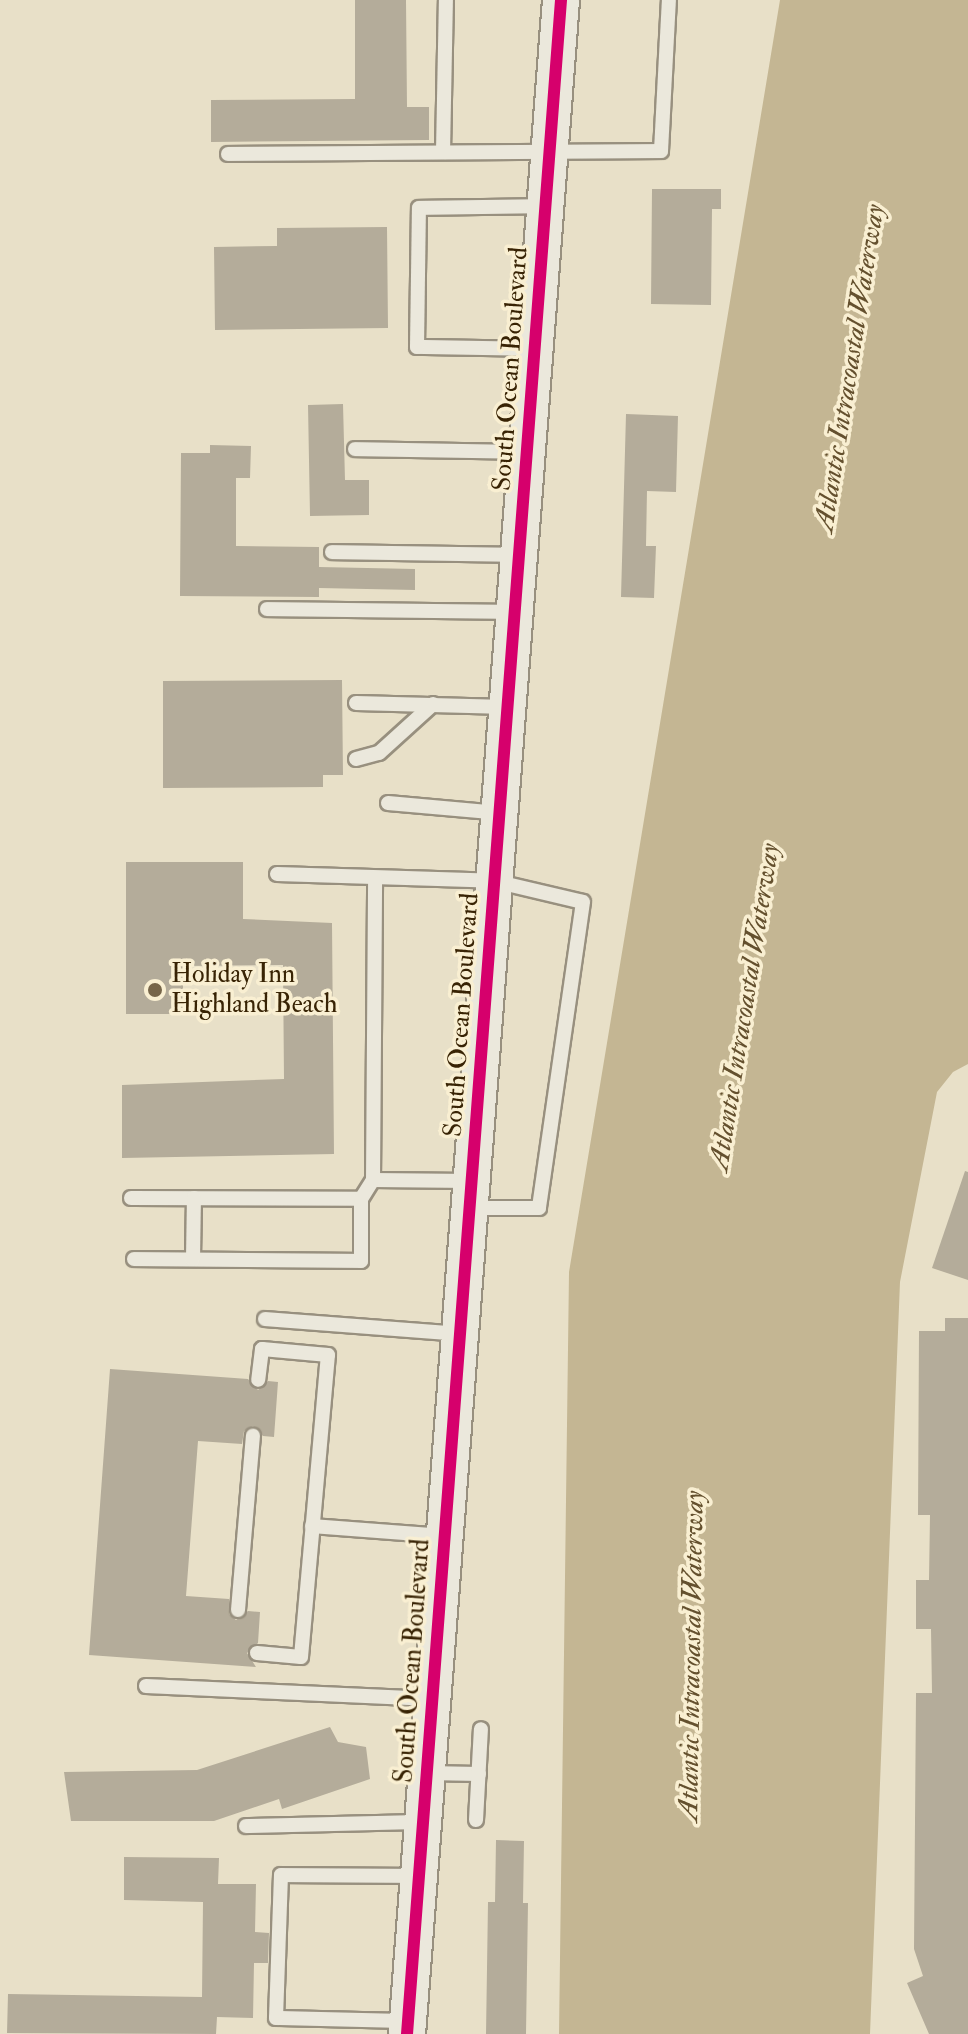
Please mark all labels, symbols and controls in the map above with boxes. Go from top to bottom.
water label: Atlantic Intracoastal Waterway [808,202,892,534]
street label: South Ocean Boulevard [487,246,535,492]
water label: Atlantic Intracoastal Waterway [703,841,787,1173]
street label: South Ocean Boulevard [438,892,486,1138]
place label: Holiday Inn Highland Beach [171,959,337,1020]
marker: Holiday Inn Highland Beach [146,981,164,999]
water label: Atlantic Intracoastal Waterway [672,1490,712,1822]
street label: South Ocean Boulevard [389,1538,437,1784]

